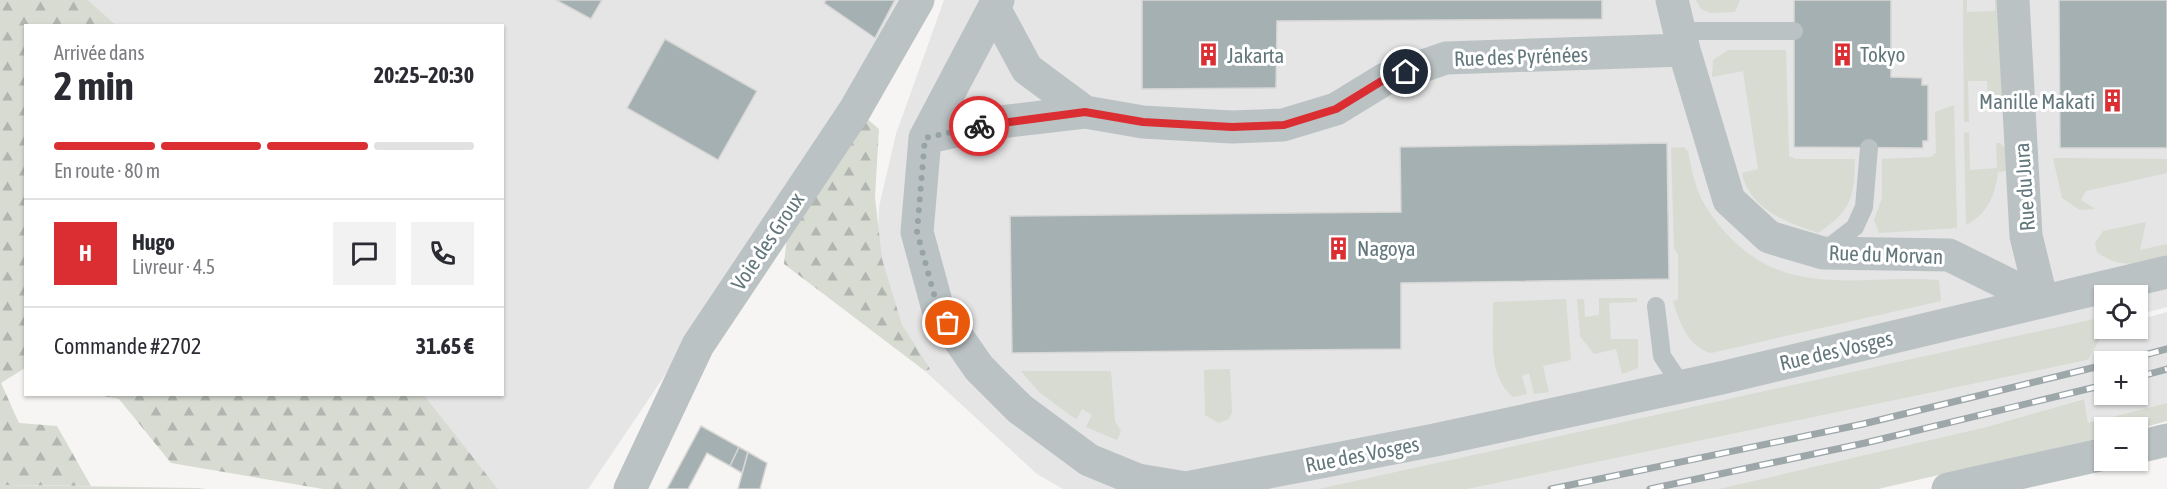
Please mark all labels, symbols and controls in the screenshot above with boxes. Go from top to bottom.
text: Arrivée dans [54,41,145,64]
building icon: Tokyo [1829,41,1855,67]
building icon: Jakarta [1196,42,1222,68]
street label: Rue des Pyrénées [1454,42,1588,70]
place label: Tokyo [1860,42,1905,66]
place label: Jakarta [1227,43,1284,67]
pin [1380,46,1431,97]
icon: home [1389,55,1422,88]
text: 20:25–20:30 [374,62,474,88]
text: 2 min [54,64,134,108]
building icon: Manille Makati [2100,88,2126,114]
place label: Manille Makati [1979,89,2095,113]
courier [949,96,1009,156]
icon: bike [963,110,996,143]
street label: Rue du Jura [2009,142,2039,232]
text: En route · 80 m [54,159,160,182]
street label: Voie des Groux [726,187,809,294]
button: chat [333,222,396,285]
button: phone [411,222,474,285]
text: Hugo [132,229,175,255]
building icon: Nagoya [1326,235,1352,261]
place label: Nagoya [1357,236,1416,260]
text: H [79,240,92,266]
street label: Rue du Morvan [1828,240,1944,268]
text: Livreur · 4.5 [132,255,215,278]
map controls [2094,285,2148,471]
button: locate [2094,285,2148,339]
pin [922,297,973,348]
icon: bag [931,306,964,339]
street label: Rue des Vosges [1777,325,1895,375]
text: Commande #2702 [54,333,201,359]
text: 31.65 € [416,333,474,359]
button: + [2094,351,2148,405]
button: − [2094,417,2148,471]
street label: Rue des Vosges [1303,431,1421,477]

